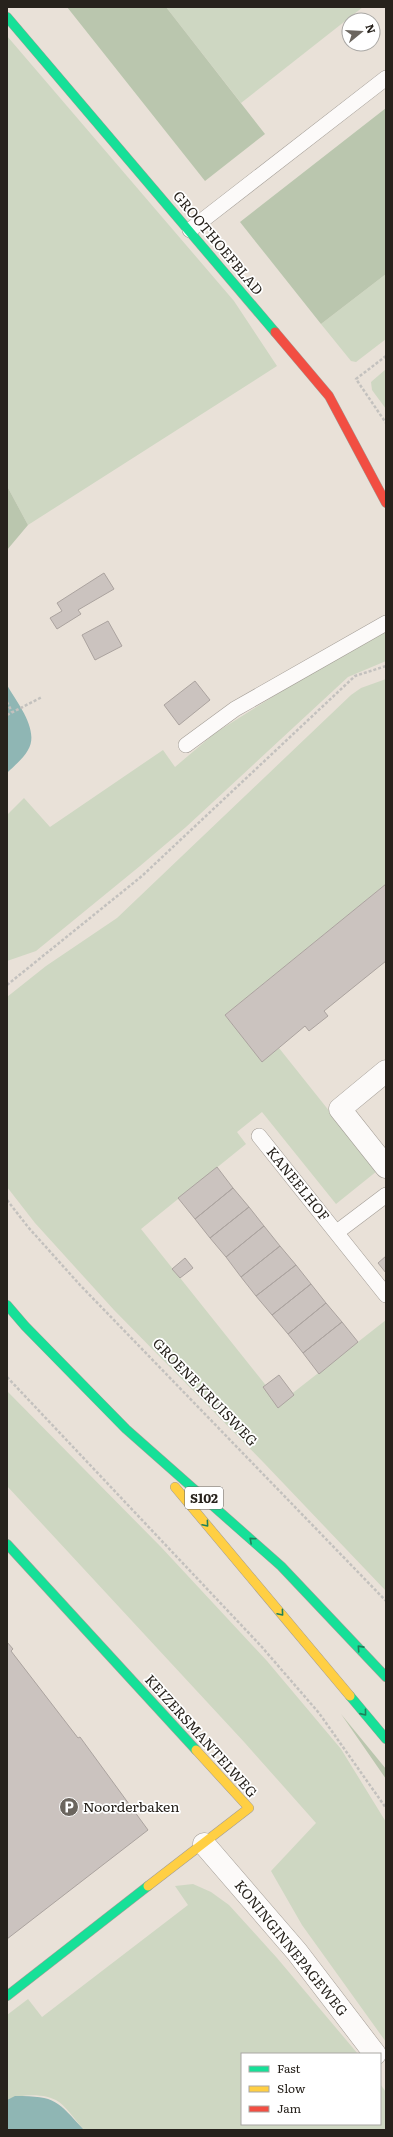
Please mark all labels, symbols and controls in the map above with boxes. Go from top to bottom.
north arrow [341,12,381,52]
text: N [362,22,380,35]
street label: GROOTHOEFBLAD [169,186,269,299]
street label: KANEELHOF [263,1142,335,1225]
street label: GROENE KRUISWEG [149,1333,263,1450]
road number: S102 [185,1487,223,1509]
one-way arrow [201,1519,208,1526]
one-way arrow [249,1538,256,1545]
one-way arrow [276,1608,283,1615]
one-way arrow [357,1646,364,1653]
street label: KEIZERSMANTELWEG [141,1669,263,1802]
one-way arrow [360,1708,367,1715]
parking icon: Noorderbaken [58,1796,80,1818]
place label: Noorderbaken [83,1796,179,1816]
street label: KONINGINNEPAGEWEG [231,1875,353,2020]
legend [241,2053,381,2125]
text: Fast [277,2059,301,2077]
text: Slow [277,2079,306,2097]
text: Jam [277,2099,302,2117]

